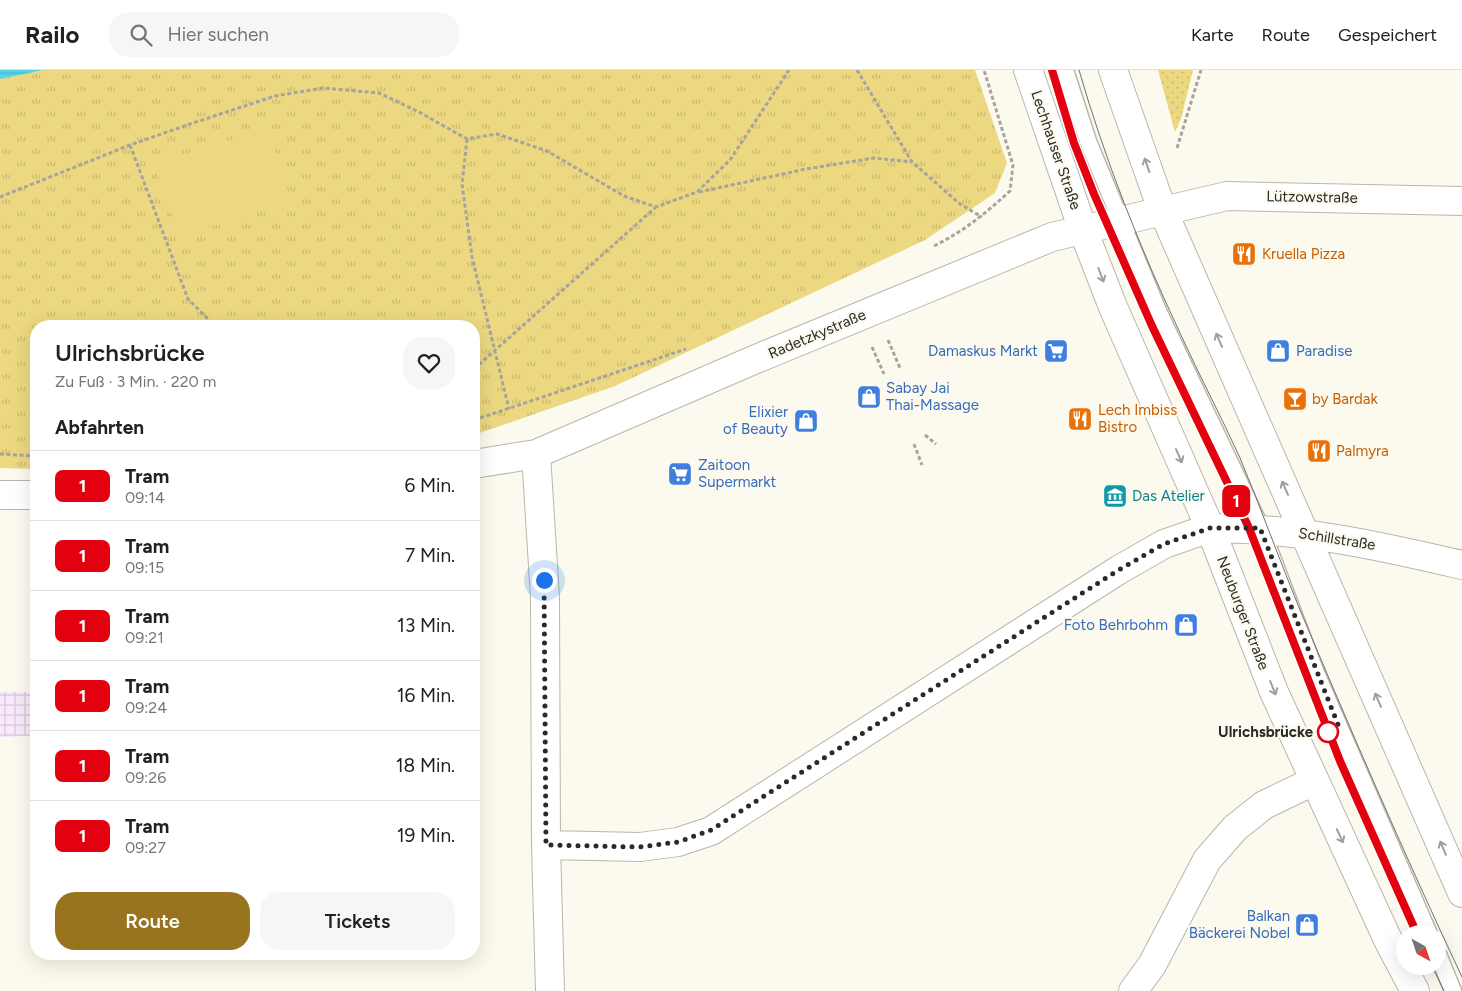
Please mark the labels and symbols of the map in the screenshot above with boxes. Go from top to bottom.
street label: Lechhauser Straße [1027,88,1085,212]
one-way arrow [1141,158,1151,174]
street label: Lützowstraße [1266,187,1358,207]
restaurant icon: Kruella Pizza [1231,241,1257,267]
place label: Kruella Pizza [1262,245,1345,263]
one-way arrow [1096,267,1106,282]
street label: Radetzkystraße [765,305,869,363]
one-way arrow [1214,333,1224,348]
supermarket icon: Damaskus Markt [1043,338,1069,364]
shop icon: Paradise [1265,338,1291,364]
place label: Damaskus Markt [928,342,1038,360]
place label: Paradise [1296,342,1352,360]
place label: Sabay Jai Thai-Massage [886,379,979,414]
shop icon: Sabay Jai Thai-Massage [856,384,882,410]
bar icon: by Bardak [1282,386,1308,412]
place label: by Bardak [1312,390,1379,408]
place label: Lech Imbiss Bistro [1098,401,1177,436]
place label: Elixier of Beauty [723,403,788,438]
restaurant icon: Lech Imbiss Bistro [1067,406,1093,432]
shop icon: Elixier of Beauty [793,408,819,434]
restaurant icon: Palmyra [1306,438,1332,464]
place label: Palmyra [1336,442,1389,460]
one-way arrow [1174,448,1184,463]
place label: Zaitoon Supermarkt [698,456,776,491]
supermarket icon: Zaitoon Supermarkt [667,461,693,487]
one-way arrow [1279,481,1288,496]
museum icon: Das Atelier [1102,483,1128,509]
line badge: 1 [1220,485,1252,517]
place label: Das Atelier [1132,487,1205,505]
street label: Schillstraße [1297,524,1377,554]
street label: Neuburger Straße [1213,554,1273,672]
your location [532,568,557,593]
shop icon: Foto Behrbohm [1173,612,1199,638]
place label: Foto Behrbohm [1064,616,1168,634]
one-way arrow [1268,680,1278,695]
one-way arrow [1373,693,1382,708]
marker: Ulrichsbrücke [1317,721,1339,743]
place label: Ulrichsbrücke [1218,723,1314,741]
one-way arrow [1335,828,1345,843]
one-way arrow [1438,841,1448,856]
place label: Balkan Bäckerei Nobel [1189,907,1290,942]
shop icon: Balkan Bäckerei Nobel [1294,912,1320,938]
north arrow [1396,925,1446,975]

